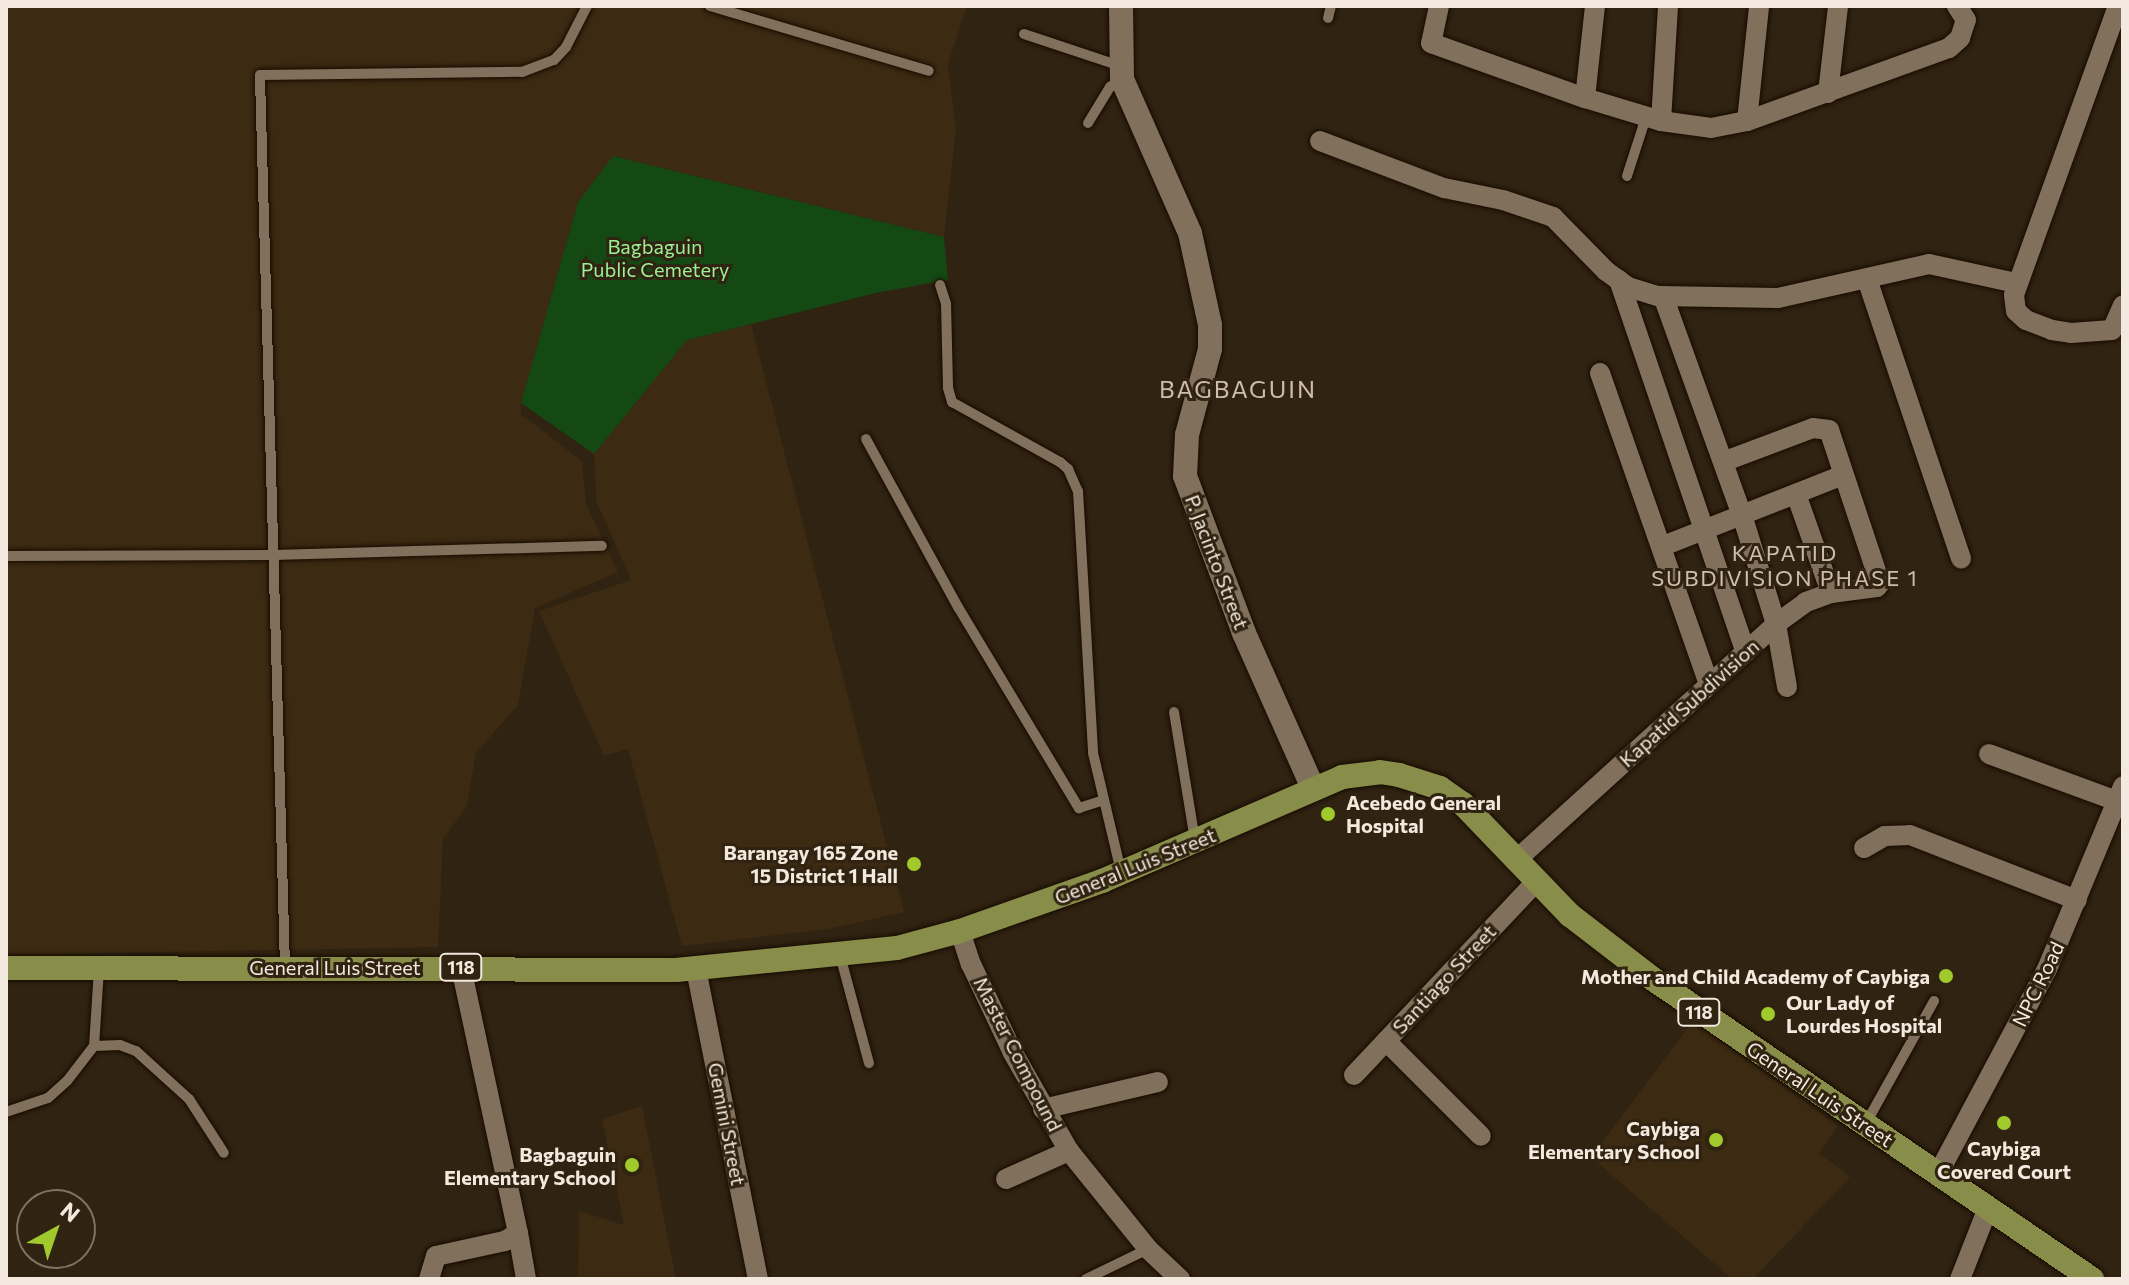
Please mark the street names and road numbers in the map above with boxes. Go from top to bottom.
street label: P. Jacinto Street [1180,491,1254,633]
street label: Kapatid Subdivision [1614,634,1764,772]
street label: General Luis Street [1051,823,1219,909]
street label: Santiago Street [1387,919,1501,1039]
street label: NPC Road [2007,937,2069,1031]
road number: 118 [439,953,483,981]
street label: General Luis Street [249,955,421,979]
street label: Master Compound [969,973,1067,1135]
road number: 118 [1677,998,1721,1026]
street label: General Luis Street [1742,1036,1898,1152]
street label: Gemini Street [703,1060,751,1188]

